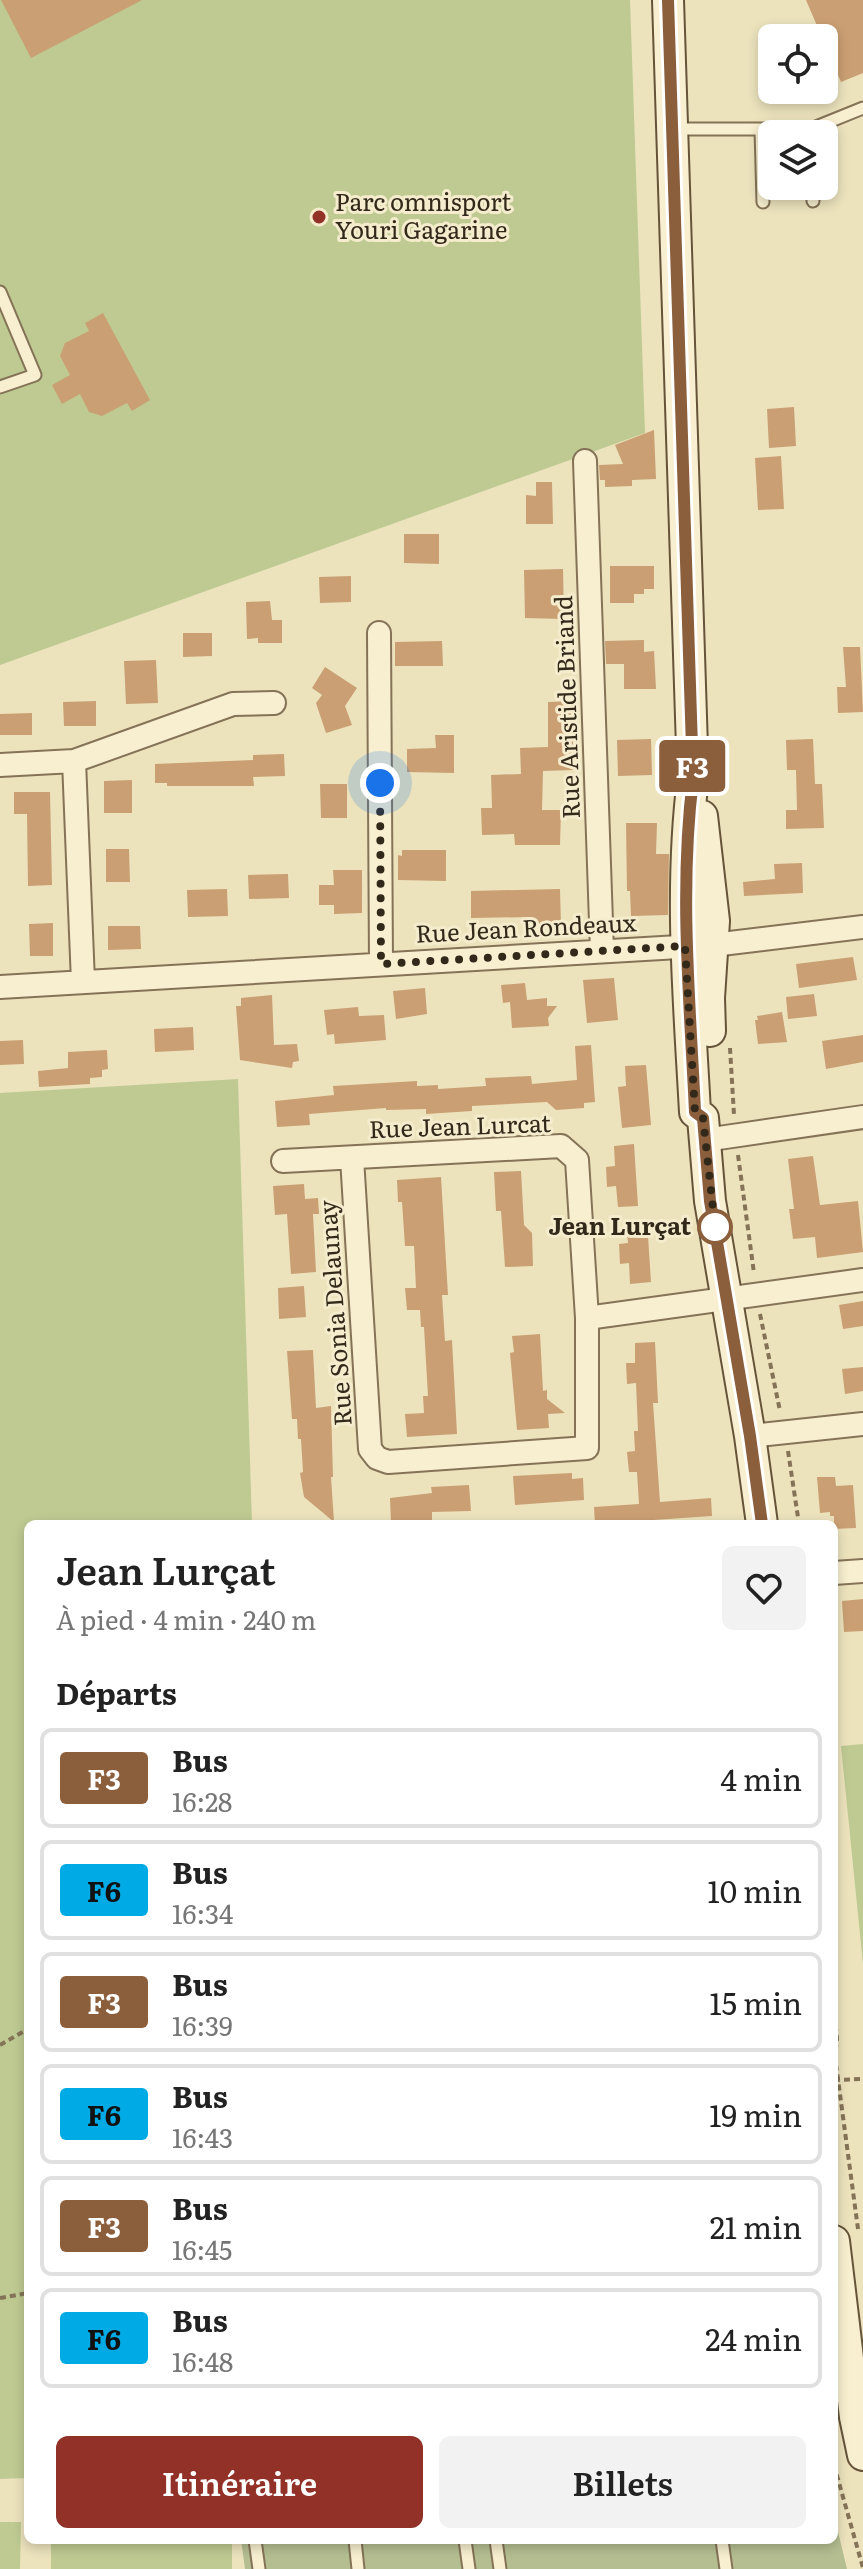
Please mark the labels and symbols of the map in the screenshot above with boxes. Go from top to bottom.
place label: Parc omnisport Youri Gagarine [335,183,512,246]
marker: Parc omnisport Youri Gagarine [310,208,328,226]
street label: Rue Aristide Briand [544,594,587,819]
line badge: F3 [656,740,728,792]
your location [360,763,400,803]
street label: Rue Jean Rondeaux [414,903,638,950]
street label: Rue Jean Lurcat [368,1104,552,1145]
street label: Rue Sonia Delaunay [308,1199,359,1427]
place label: Jean Lurçat [548,1207,691,1242]
marker: Jean Lurçat [698,1210,732,1244]

